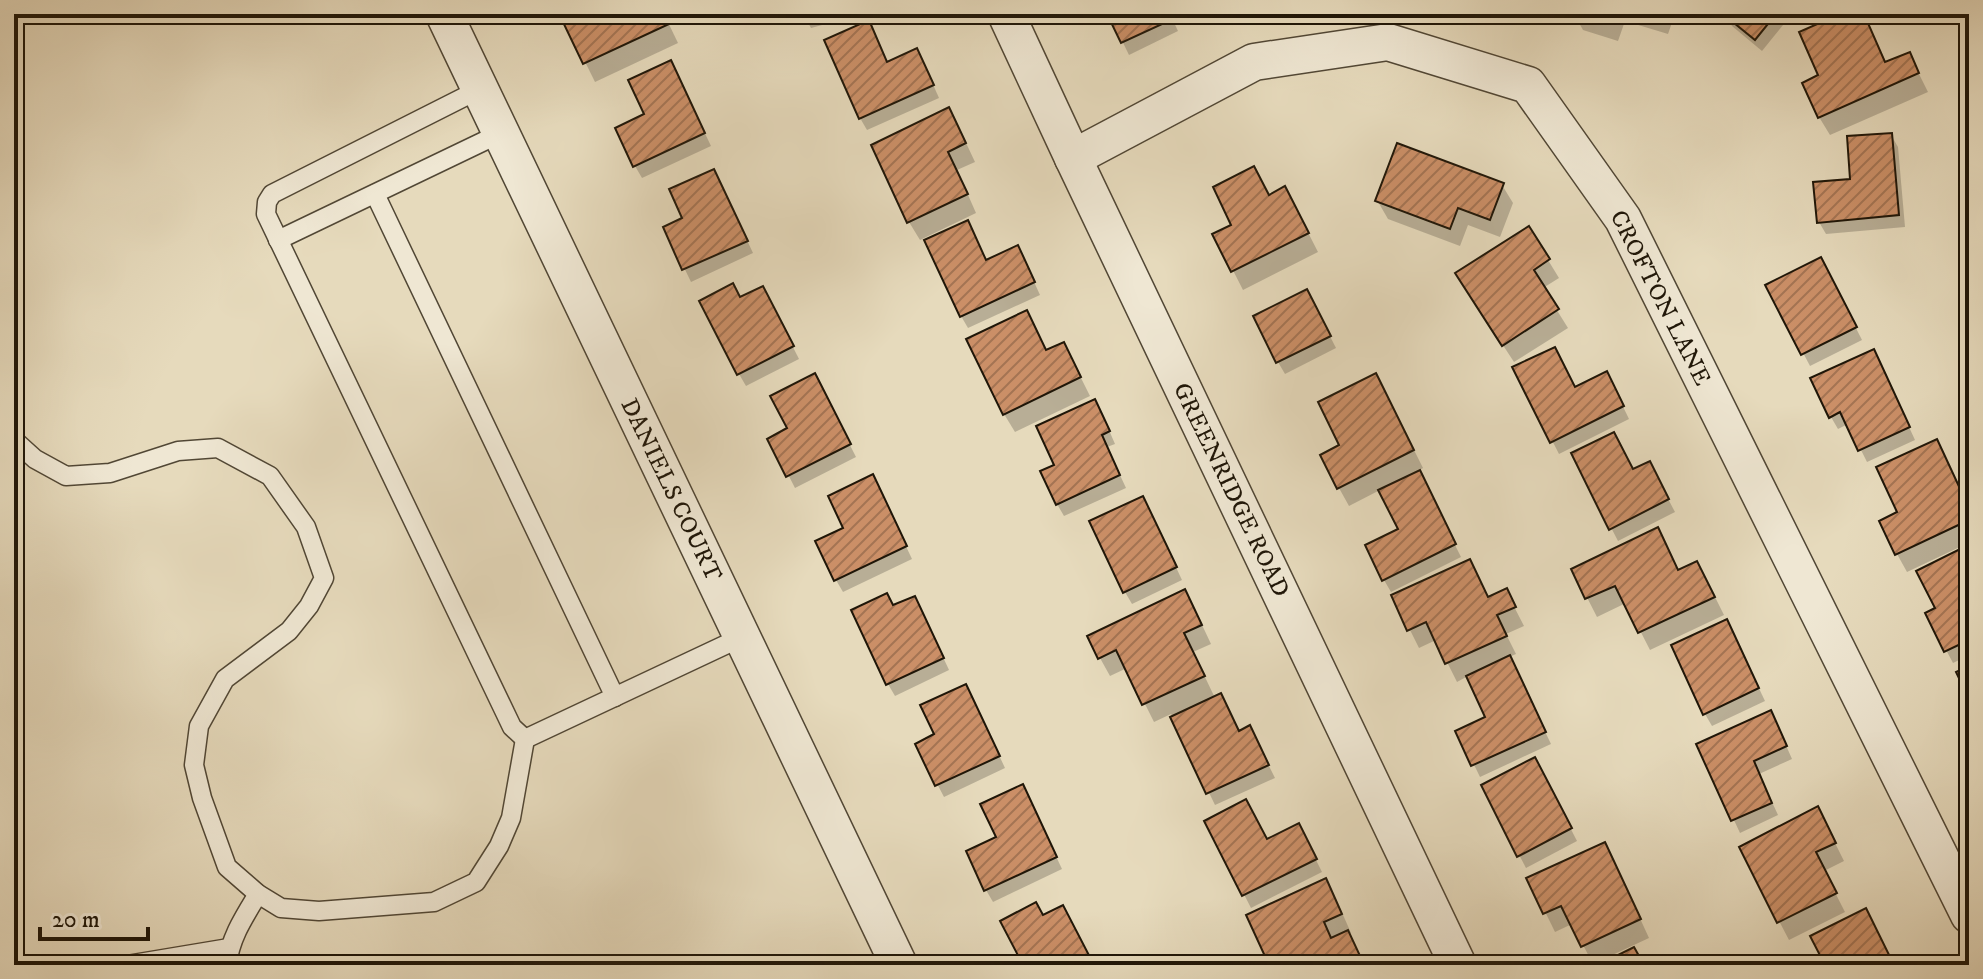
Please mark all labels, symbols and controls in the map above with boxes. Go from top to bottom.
street label: CROFTON LANE [1603,205,1717,391]
street label: GREENRIDGE ROAD [1166,378,1296,602]
street label: DANIELS COURT [614,394,728,586]
scale bar [40,891,148,941]
text: 20 m [52,905,100,935]

